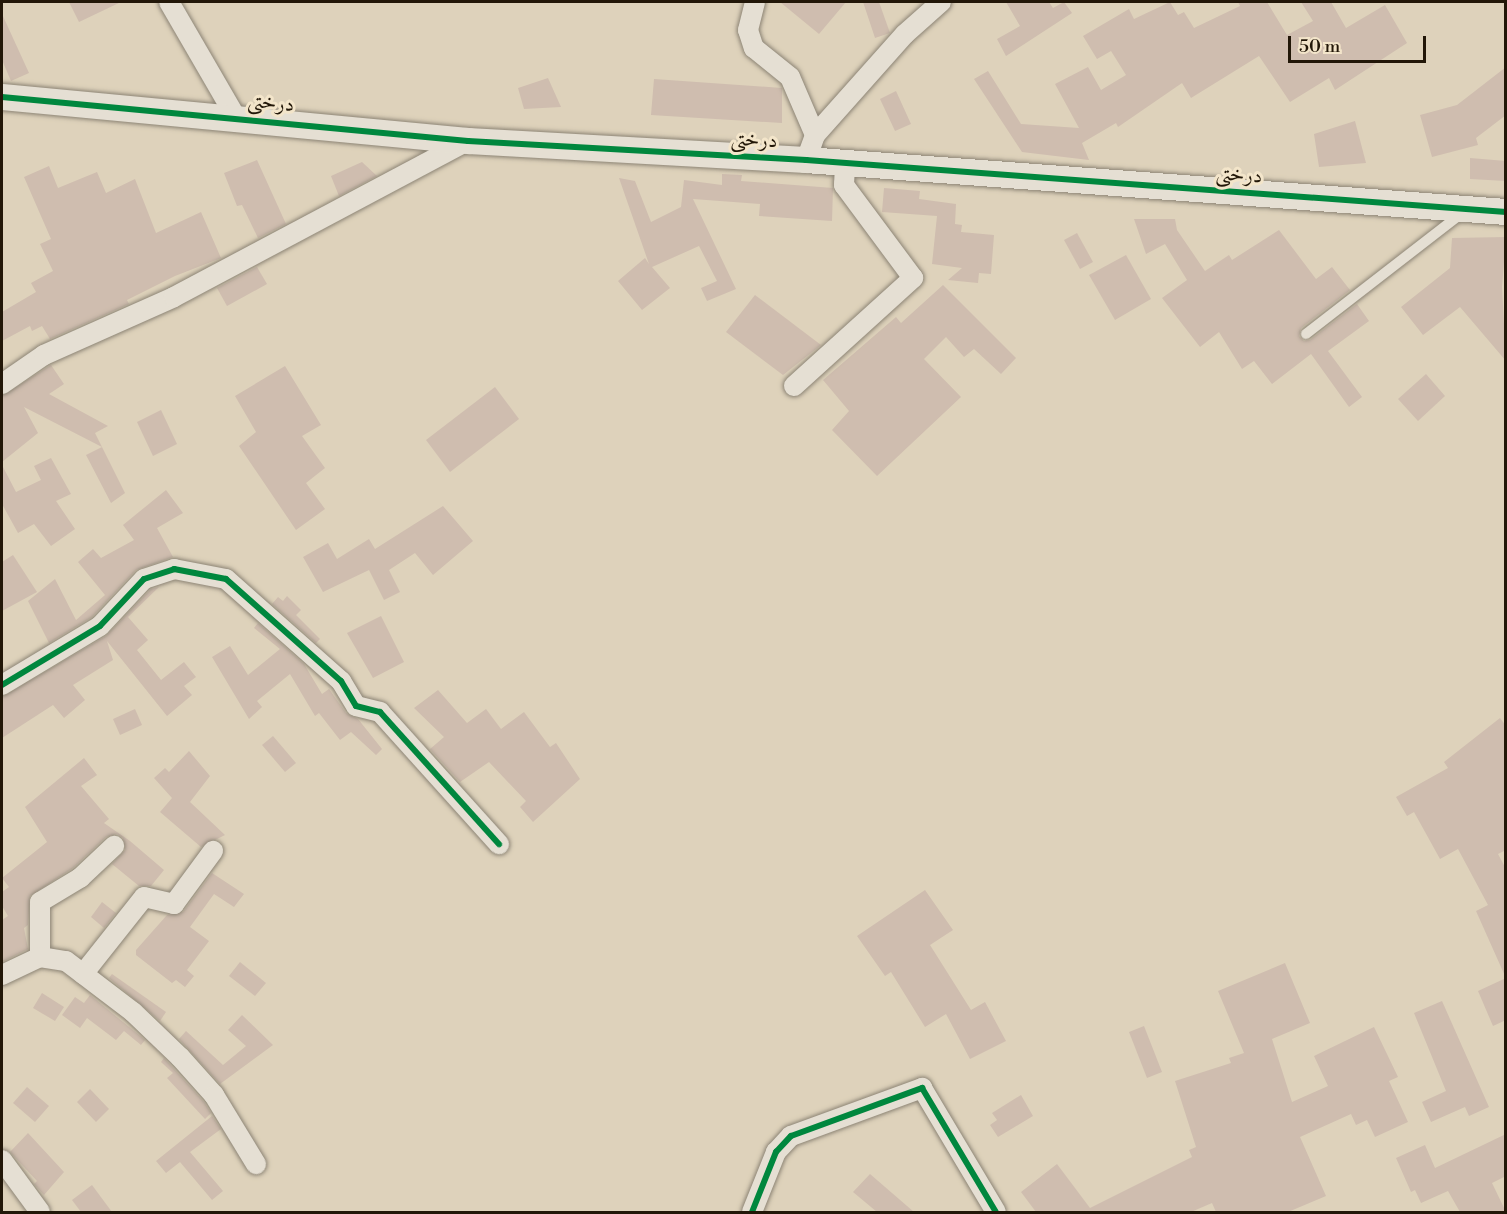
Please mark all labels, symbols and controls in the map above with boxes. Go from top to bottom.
scale bar [1291,24,1429,62]
text: 50 m [1299,35,1340,58]
street label: درختی [246,88,296,118]
street label: درختی [730,126,778,154]
street label: درختی [1215,161,1263,189]

